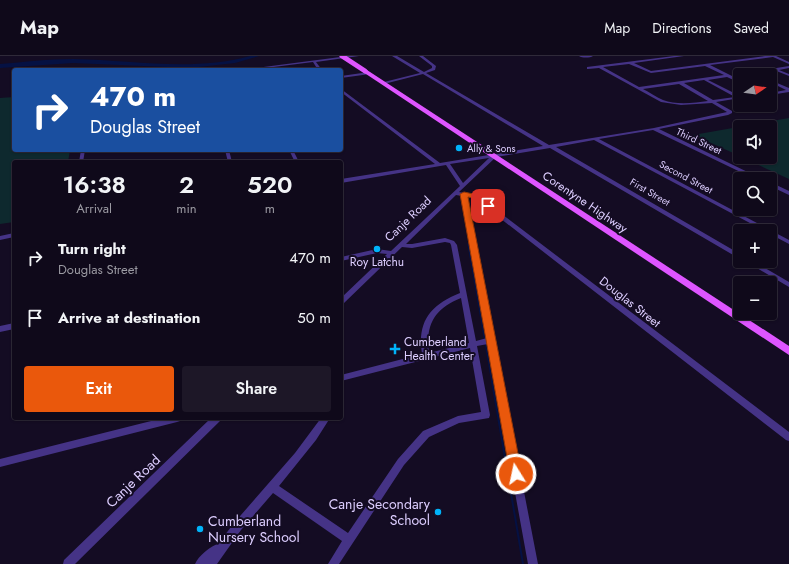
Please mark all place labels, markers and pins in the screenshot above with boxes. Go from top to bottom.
place label: Ally & Sons [467,141,516,156]
marker: Ally & Sons [454,143,464,153]
pin [471,189,505,223]
marker: Roy Latchu [372,244,382,254]
place label: Roy Latchu [350,253,404,271]
place label: Cumberland Health Center [404,333,475,365]
marker: Cumberland Health Center [389,343,401,355]
place label: Canje Secondary School [329,494,431,530]
marker: Canje Secondary School [433,507,443,517]
place label: Cumberland Nursery School [208,511,300,547]
marker: Cumberland Nursery School [195,524,205,534]

